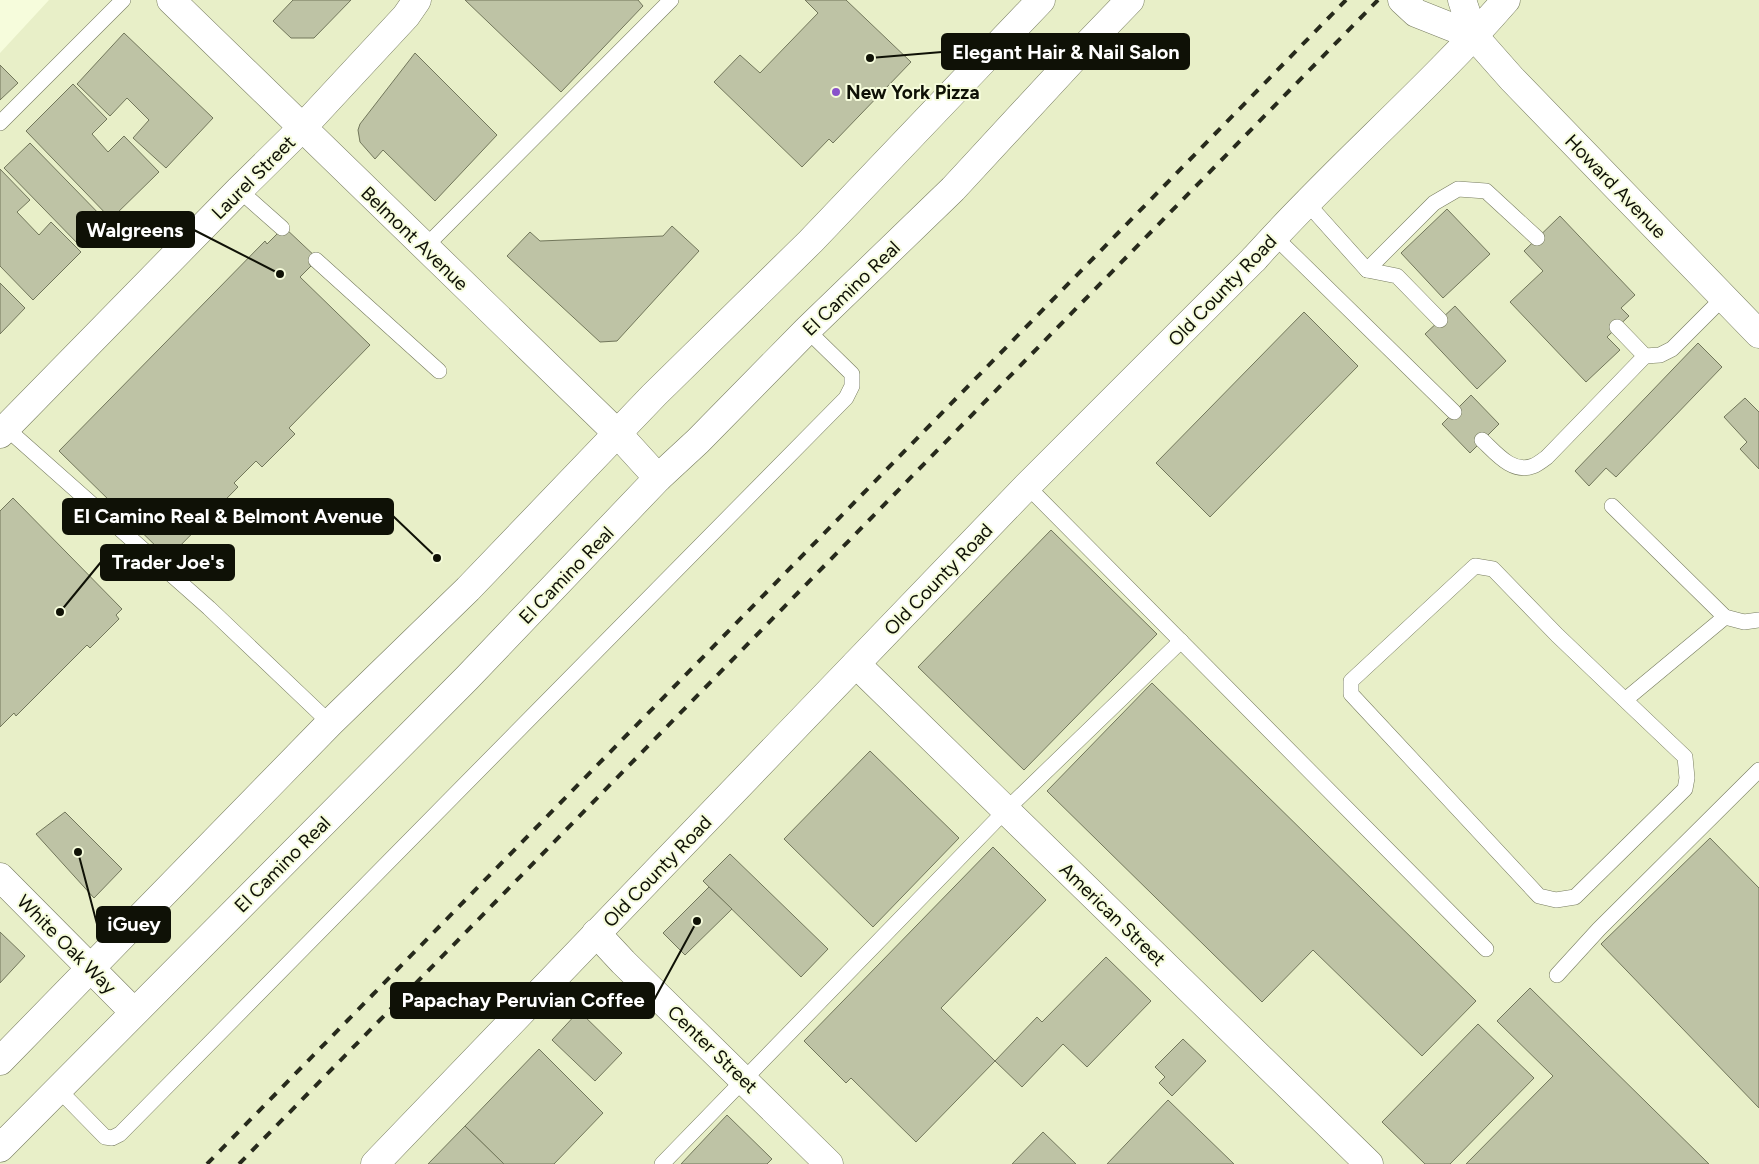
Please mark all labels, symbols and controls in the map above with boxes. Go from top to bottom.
callout: Elegant Hair & Nail Salon [942,34,1189,69]
text: Elegant Hair & Nail Salon [952,40,1180,64]
place label: New York Pizza [846,81,980,104]
marker: New York Pizza [830,86,842,98]
street label: Howard Avenue [1560,129,1671,243]
street label: Laurel Street [207,131,300,224]
street label: Belmont Avenue [356,181,473,295]
callout: Walgreens [77,212,194,247]
text: Walgreens [87,218,183,242]
street label: Old County Road [1163,230,1281,351]
street label: El Camino Real [798,236,905,341]
callout: El Camino Real & Belmont Avenue [63,499,393,534]
text: El Camino Real & Belmont Avenue [73,504,383,528]
street label: Old County Road [879,519,997,640]
street label: El Camino Real [514,522,619,629]
callout: Trader Joe's [101,545,234,580]
text: Trader Joe's [112,550,224,574]
street label: El Camino Real [229,811,335,917]
street label: Old County Road [598,811,716,932]
street label: American Street [1055,858,1171,971]
street label: White Oak Way [12,890,121,999]
callout: iGuey [97,907,170,942]
text: iGuey [107,912,161,936]
callout: Papachay Peruvian Coffee [391,983,654,1018]
text: Papachay Peruvian Coffee [402,988,644,1012]
street label: Center Street [663,1001,763,1098]

